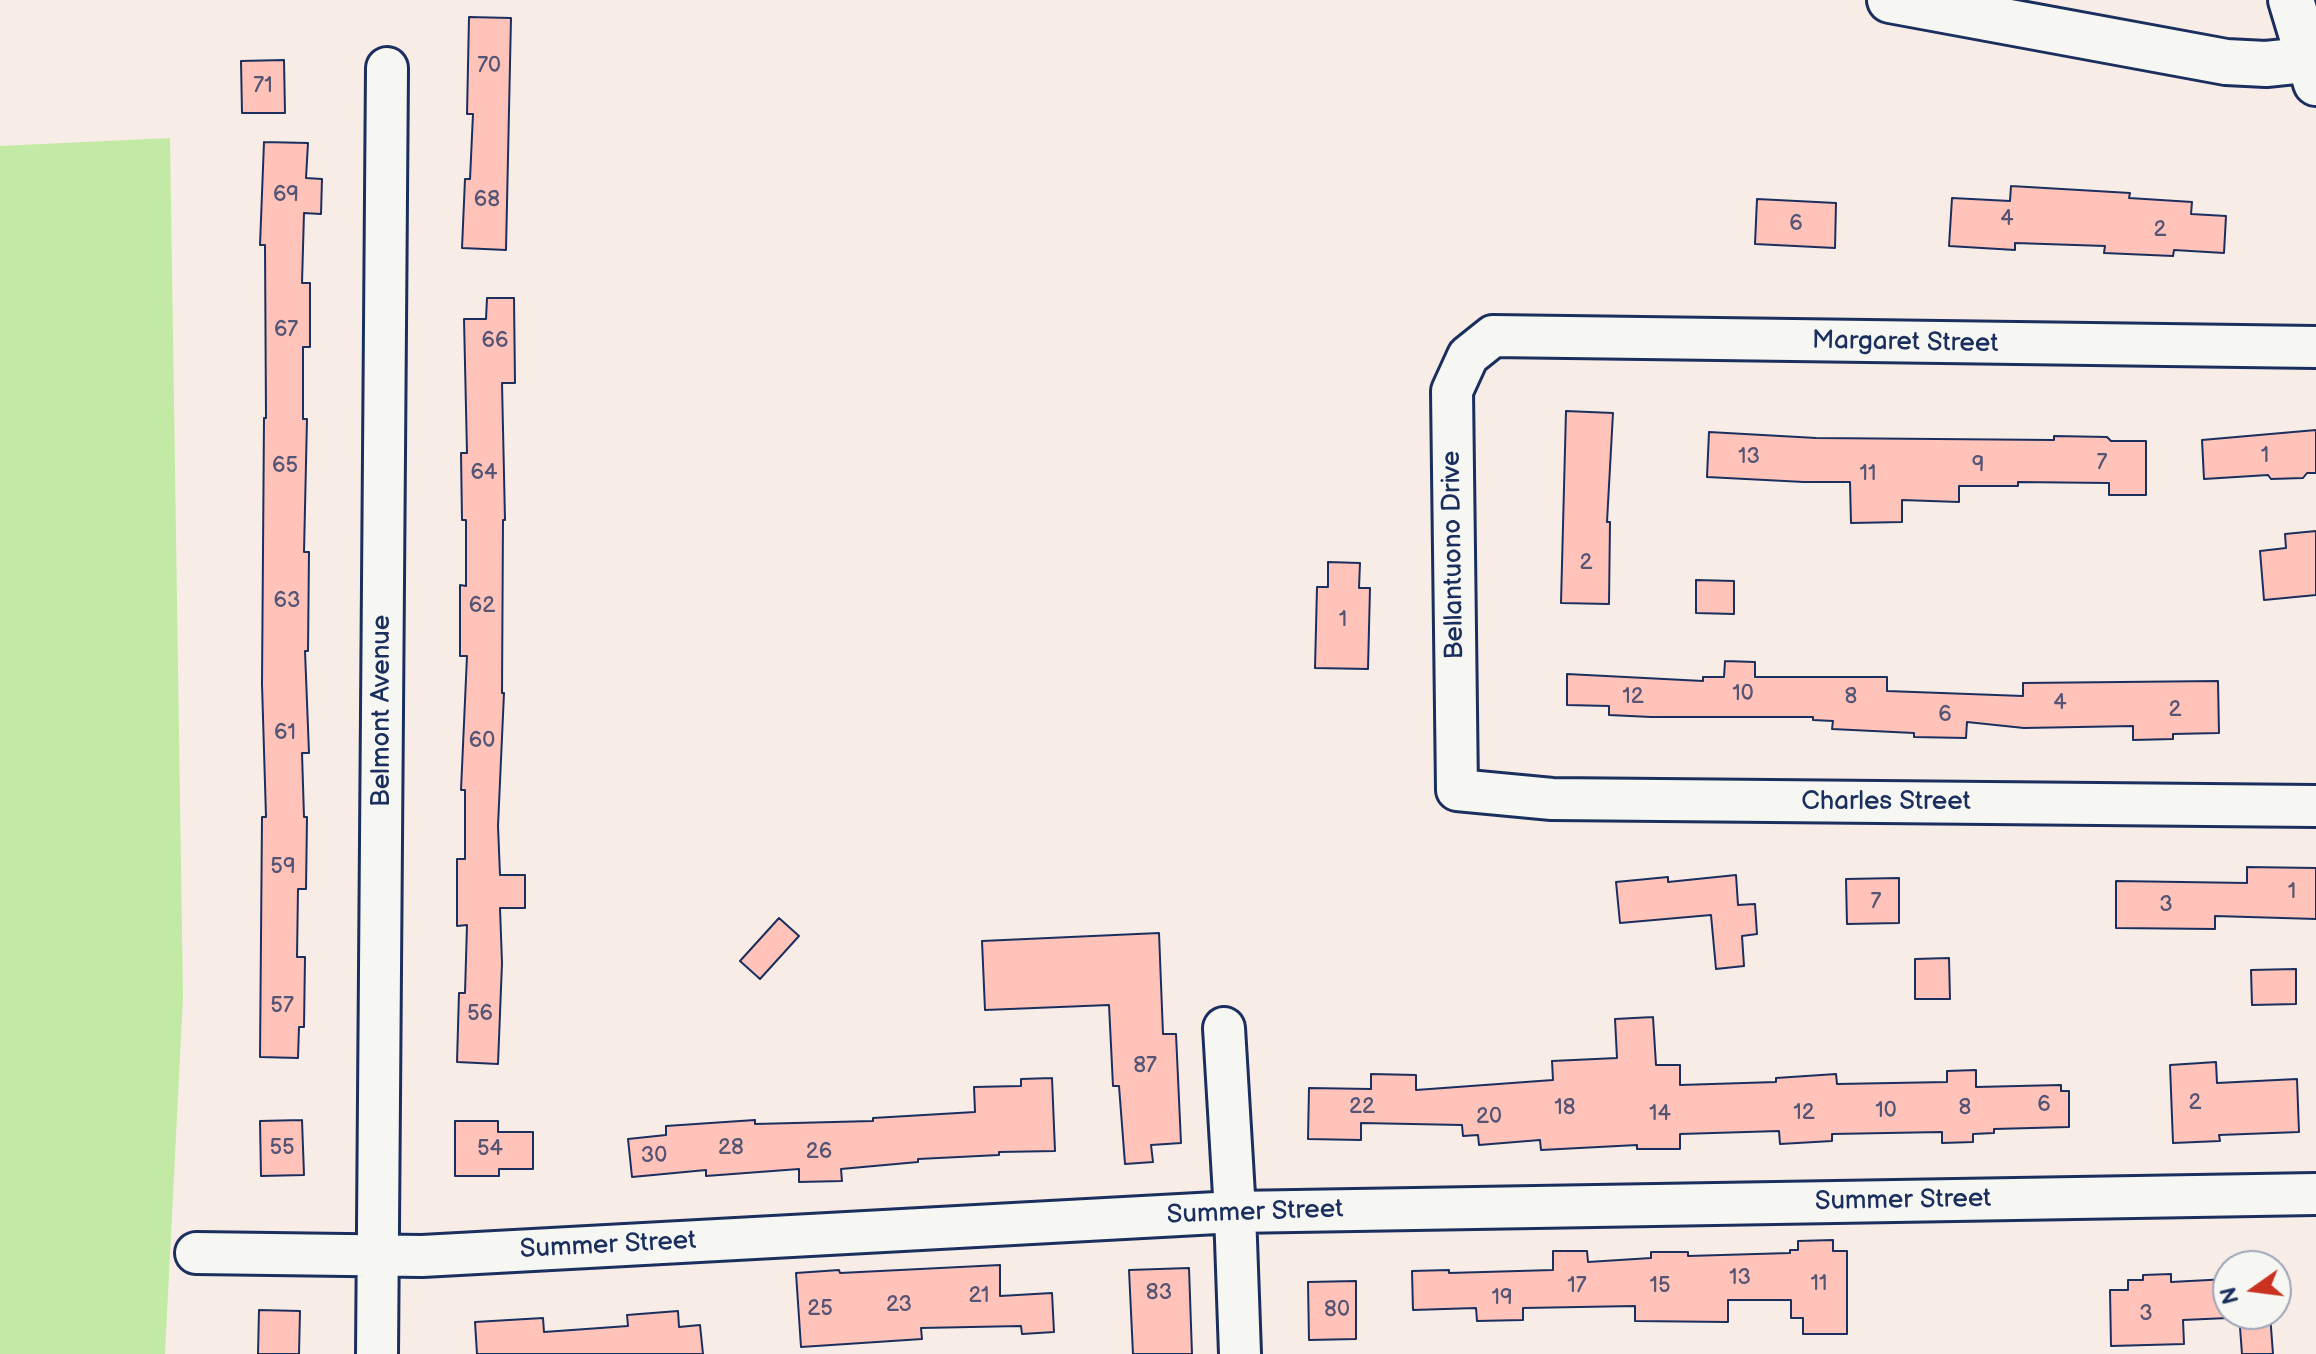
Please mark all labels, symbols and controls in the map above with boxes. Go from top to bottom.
house number: 70 [477,53,501,79]
house number: 71 [253,73,273,99]
house number: 69 [273,182,299,208]
house number: 68 [474,187,500,213]
house number: 4 [2000,206,2014,232]
house number: 6 [1789,211,1803,237]
house number: 2 [2154,217,2166,243]
house number: 67 [274,317,298,343]
street label: Margaret Street [1812,326,1998,360]
house number: 66 [482,328,508,354]
house number: 1 [2261,443,2269,469]
house number: 13 [1738,444,1760,470]
street label: Bellantuono Drive [1437,450,1471,660]
house number: 7 [2097,450,2107,476]
house number: 9 [1972,452,1984,478]
house number: 65 [272,453,298,479]
house number: 64 [471,460,497,486]
house number: 11 [1859,461,1877,487]
house number: 2 [1580,550,1592,576]
house number: 63 [274,588,300,614]
house number: 62 [469,593,495,619]
house number: 1 [1339,607,1347,633]
street label: Belmont Avenue [366,615,398,807]
house number: 10 [1732,681,1754,707]
house number: 12 [1622,684,1644,710]
house number: 8 [1845,684,1857,710]
house number: 4 [2053,690,2067,716]
house number: 2 [2169,697,2181,723]
house number: 6 [1938,702,1952,728]
house number: 61 [274,720,296,746]
house number: 60 [469,728,495,754]
street label: Charles Street [1801,786,1971,818]
house number: 59 [270,854,296,880]
house number: 1 [2288,879,2296,905]
house number: 7 [1871,889,1881,915]
house number: 3 [2159,892,2173,918]
house number: 57 [270,993,294,1019]
house number: 56 [467,1001,493,1027]
house number: 87 [1133,1053,1157,1079]
house number: 2 [2189,1090,2201,1116]
house number: 6 [2037,1092,2051,1118]
house number: 22 [1349,1094,1375,1120]
house number: 18 [1554,1095,1576,1121]
house number: 8 [1959,1095,1971,1121]
house number: 10 [1875,1098,1897,1124]
house number: 12 [1793,1100,1815,1126]
house number: 14 [1649,1101,1671,1127]
house number: 20 [1476,1104,1502,1130]
house number: 55 [269,1135,295,1161]
house number: 28 [718,1135,744,1161]
house number: 54 [477,1136,503,1162]
house number: 26 [806,1139,832,1165]
house number: 30 [641,1143,667,1169]
street label: Summer Street [1815,1184,1991,1218]
street label: Summer Street [1166,1194,1344,1232]
street label: Summer Street [519,1226,697,1266]
north arrow [2212,1250,2292,1330]
house number: 13 [1729,1265,1751,1291]
house number: 11 [1810,1271,1828,1297]
house number: 17 [1567,1273,1587,1299]
house number: 15 [1649,1273,1671,1299]
house number: 83 [1146,1280,1172,1306]
house number: 21 [968,1283,990,1309]
text: N [2215,1284,2245,1307]
house number: 19 [1491,1285,1513,1311]
house number: 23 [886,1292,912,1318]
house number: 25 [807,1296,833,1322]
house number: 80 [1324,1297,1350,1323]
house number: 3 [2139,1301,2153,1327]

